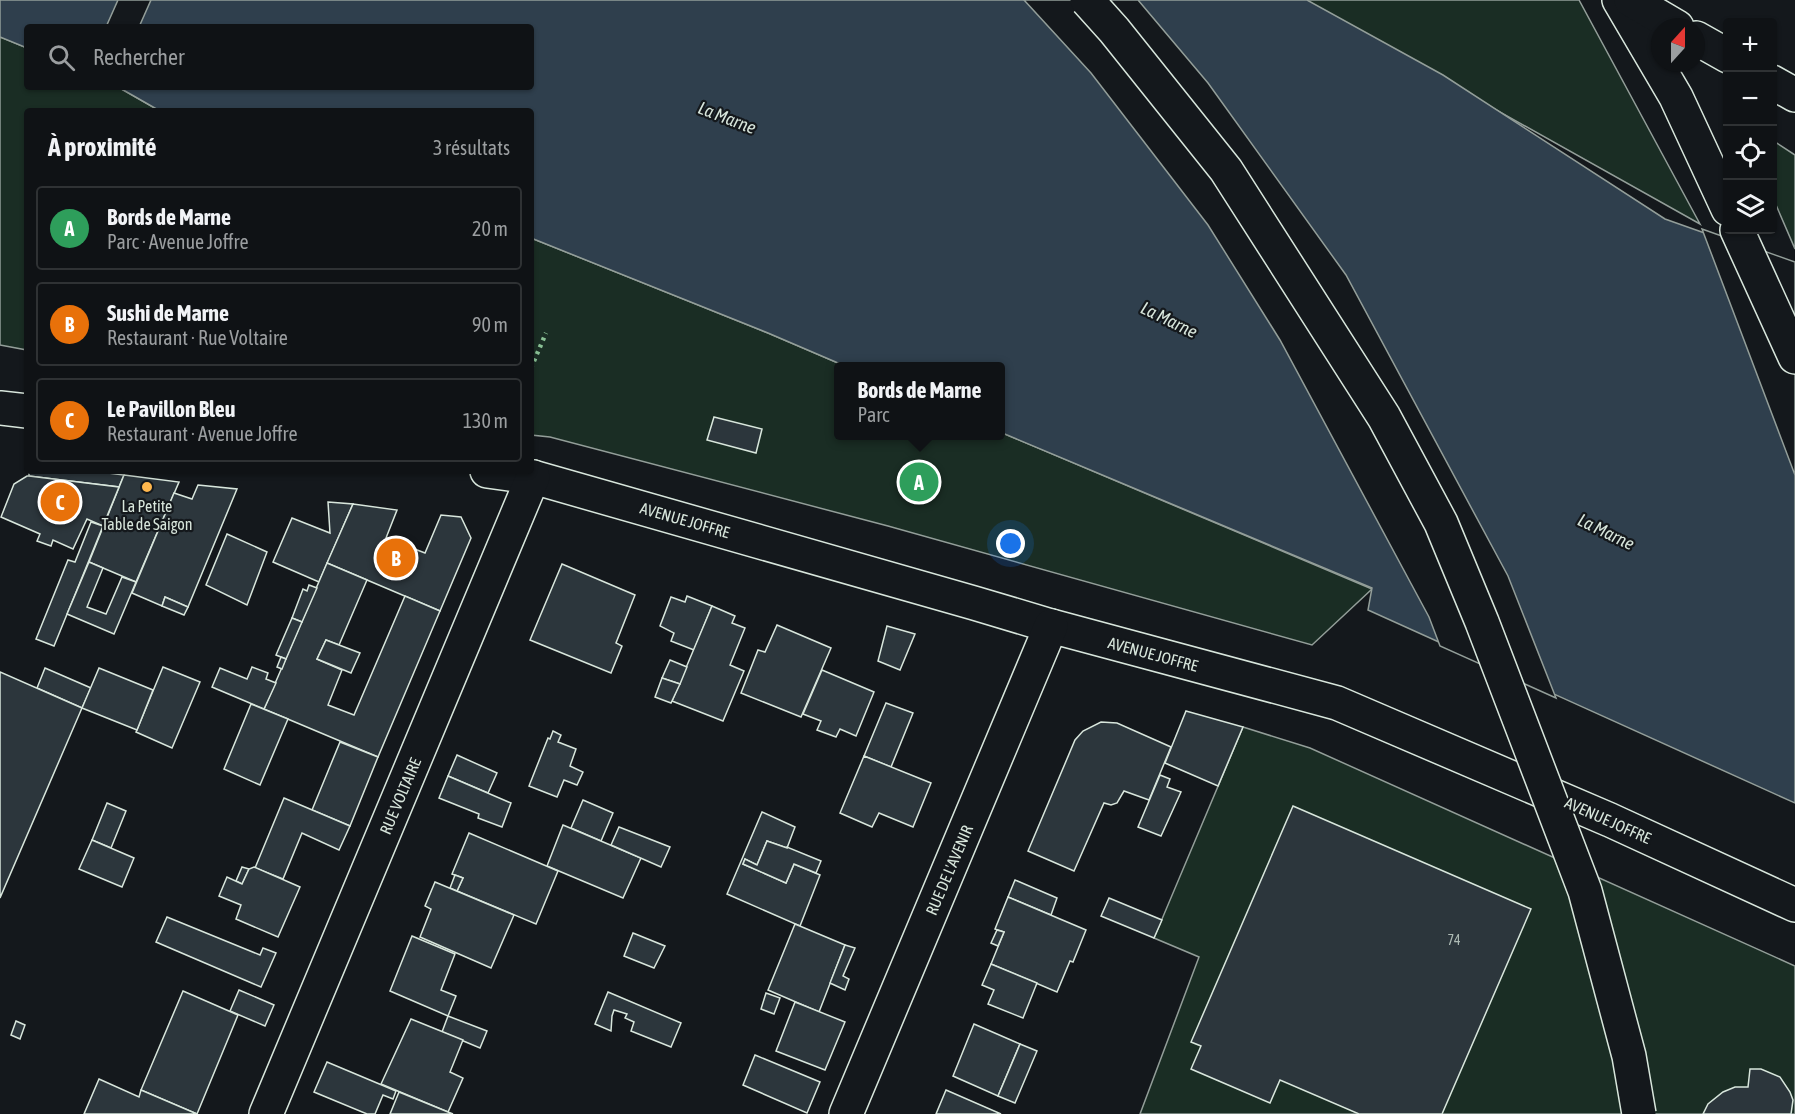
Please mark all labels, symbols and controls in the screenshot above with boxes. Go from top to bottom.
north arrow [1651,18,1705,72]
map controls [1723,18,1777,234]
button: + [1723,18,1777,72]
search box [24,24,534,90]
icon: search [45,41,78,74]
text: Rechercher [93,44,184,70]
button: − [1723,72,1777,126]
water label: La Marne [695,97,759,138]
button: locate [1723,126,1777,180]
text: À proximité [48,132,156,162]
text: 3 résultats [433,136,510,159]
button: layers [1723,180,1777,234]
text: Bords de Marne [107,204,231,230]
text: A [65,217,74,240]
text: 20 m [472,217,508,240]
text: Parc · Avenue Joffre [107,230,248,253]
water label: La Marne [1137,297,1201,342]
text: Sushi de Marne [107,300,229,326]
text: B [65,313,74,336]
text: 90 m [472,313,508,336]
text: Restaurant · Rue Voltaire [107,326,288,349]
popup [834,362,1005,440]
text: Bords de Marne [857,377,982,403]
text: Le Pavillon Bleu [107,396,235,422]
text: Parc [857,403,889,426]
text: C [65,409,74,432]
text: 130 m [463,409,508,432]
text: Restaurant · Avenue Joffre [107,422,298,445]
pin: A [900,460,938,504]
pin: C [40,480,80,524]
marker: La Petite Table de Saigon [140,480,154,494]
place label: La Petite Table de Saigon [101,497,193,534]
street label: AVENUE JOFFRE [638,499,732,541]
water label: La Marne [1574,509,1638,554]
your location [996,529,1025,558]
pin: B [376,536,416,580]
street label: AVENUE JOFFRE [1106,633,1200,675]
street label: RUE VOLTAIRE [376,755,424,837]
street label: AVENUE JOFFRE [1562,793,1654,847]
street label: RUE DE L'AVENIR [922,822,976,918]
house number: 74 [1447,932,1461,948]

